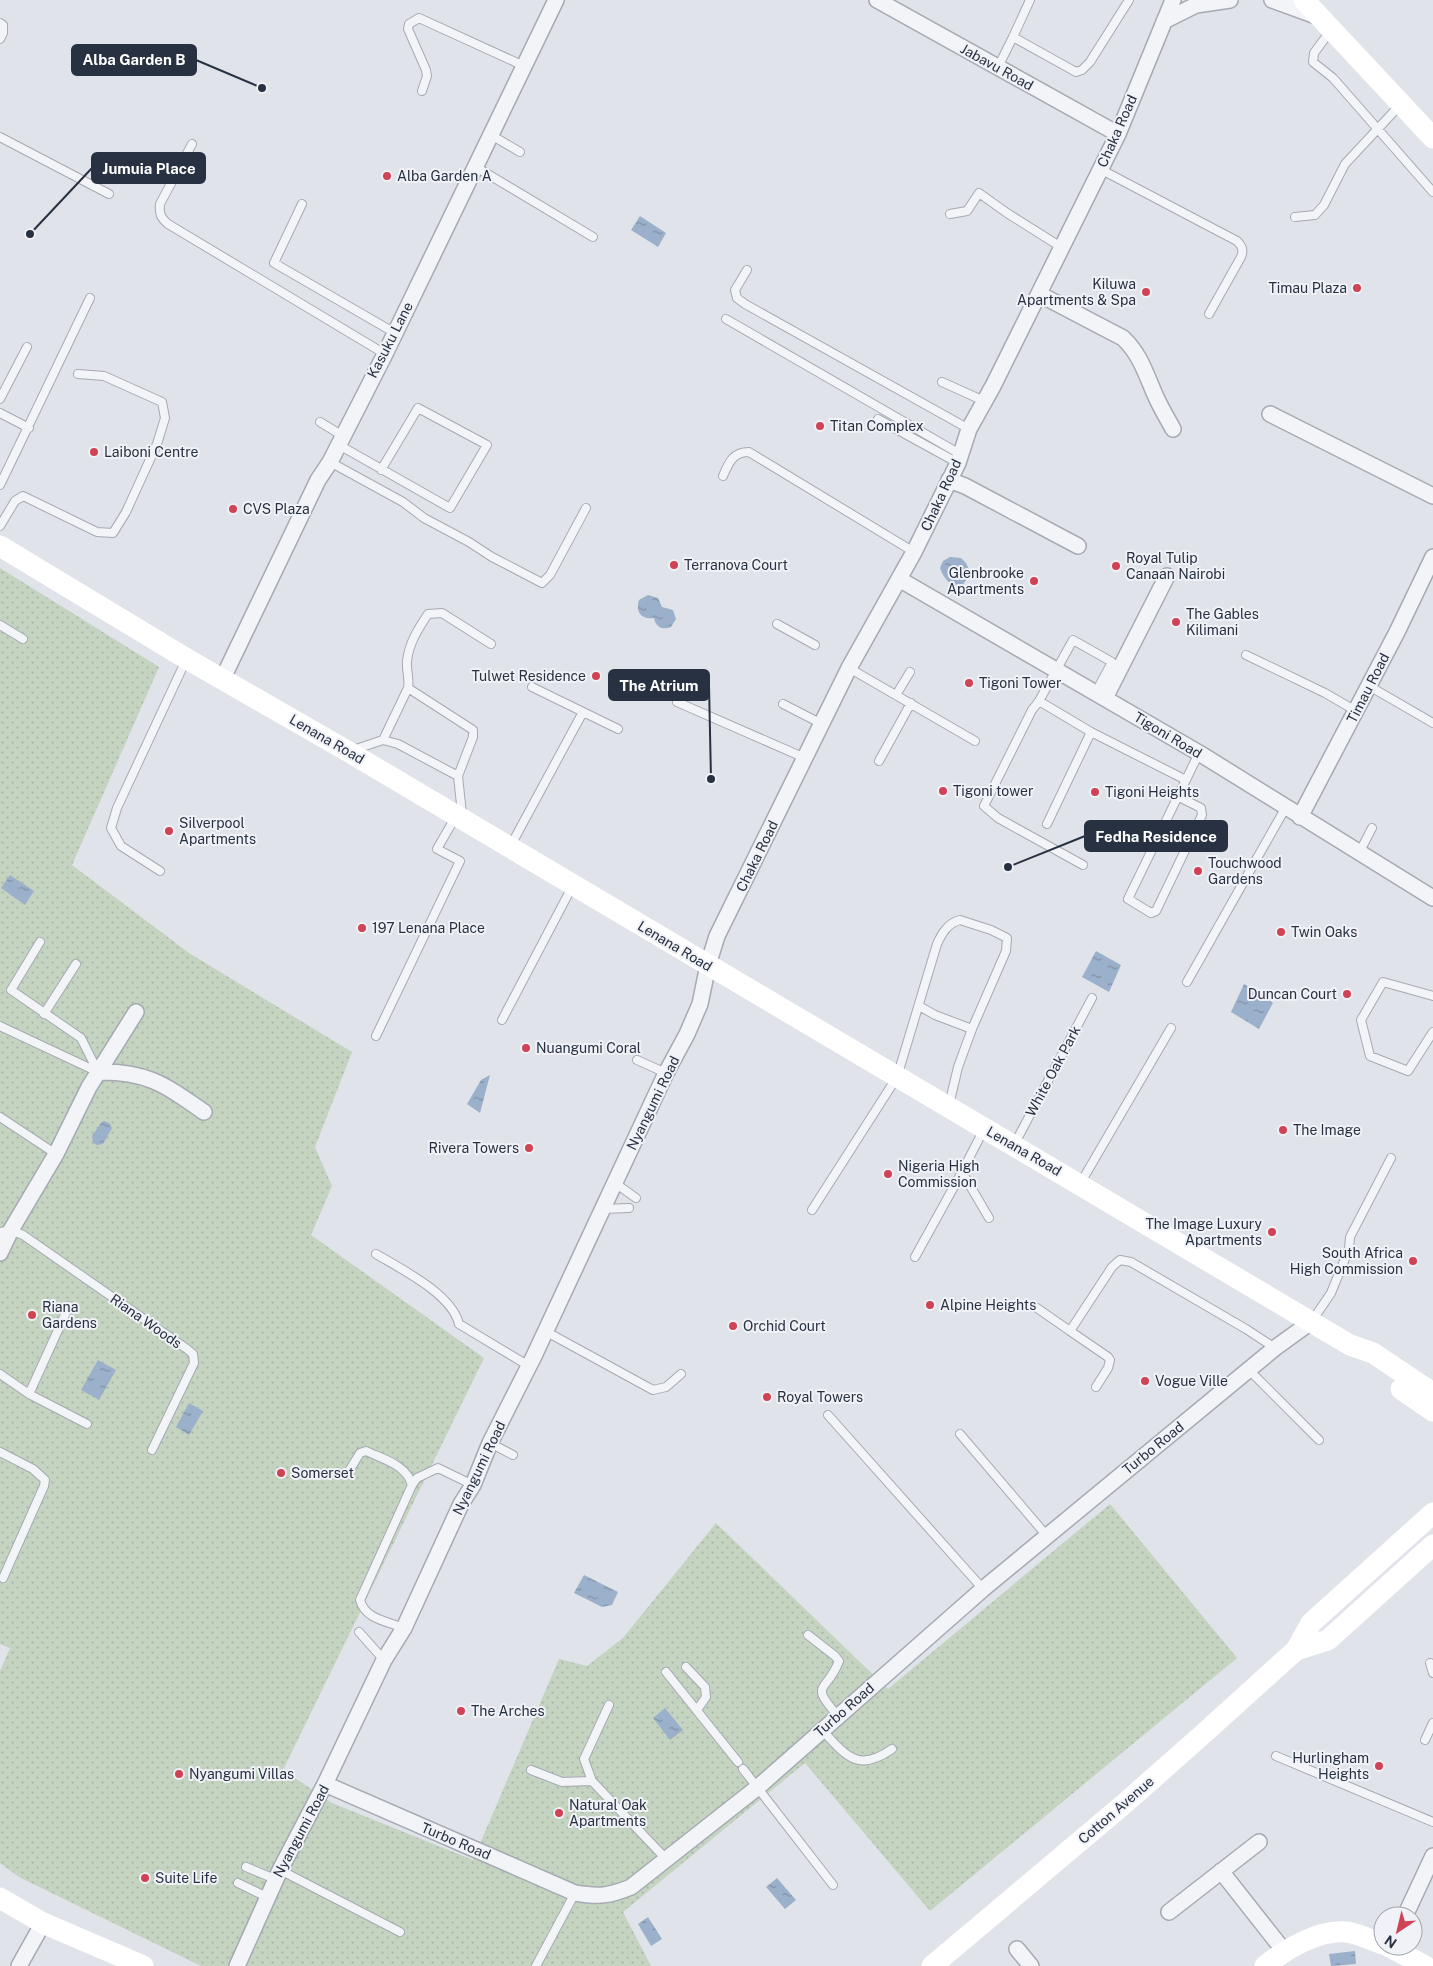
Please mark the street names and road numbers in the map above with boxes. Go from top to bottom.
street label: Jabavu Road [958,40,1036,94]
street label: Chaka Road [1094,92,1140,170]
street label: Kasuku Lane [364,299,416,381]
street label: Chaka Road [917,457,965,533]
street label: Timau Road [1344,650,1392,726]
street label: Tigoni Road [1131,709,1205,761]
street label: Lenana Road [287,711,367,767]
street label: Chaka Road [733,818,781,894]
street label: Lenana Road [635,918,715,974]
street label: White Oak Park [1022,1023,1084,1119]
street label: Nyangumi Road [623,1053,683,1153]
street label: Lenana Road [984,1123,1064,1179]
street label: Riana Woods [107,1291,185,1351]
street label: Nyangumi Road [449,1418,509,1518]
street label: Turbo Road [1119,1419,1187,1477]
street label: Turbo Road [811,1680,877,1740]
street label: Cotton Avenue [1075,1773,1157,1847]
street label: Nyangumi Road [270,1782,332,1880]
street label: Turbo Road [419,1819,493,1863]

